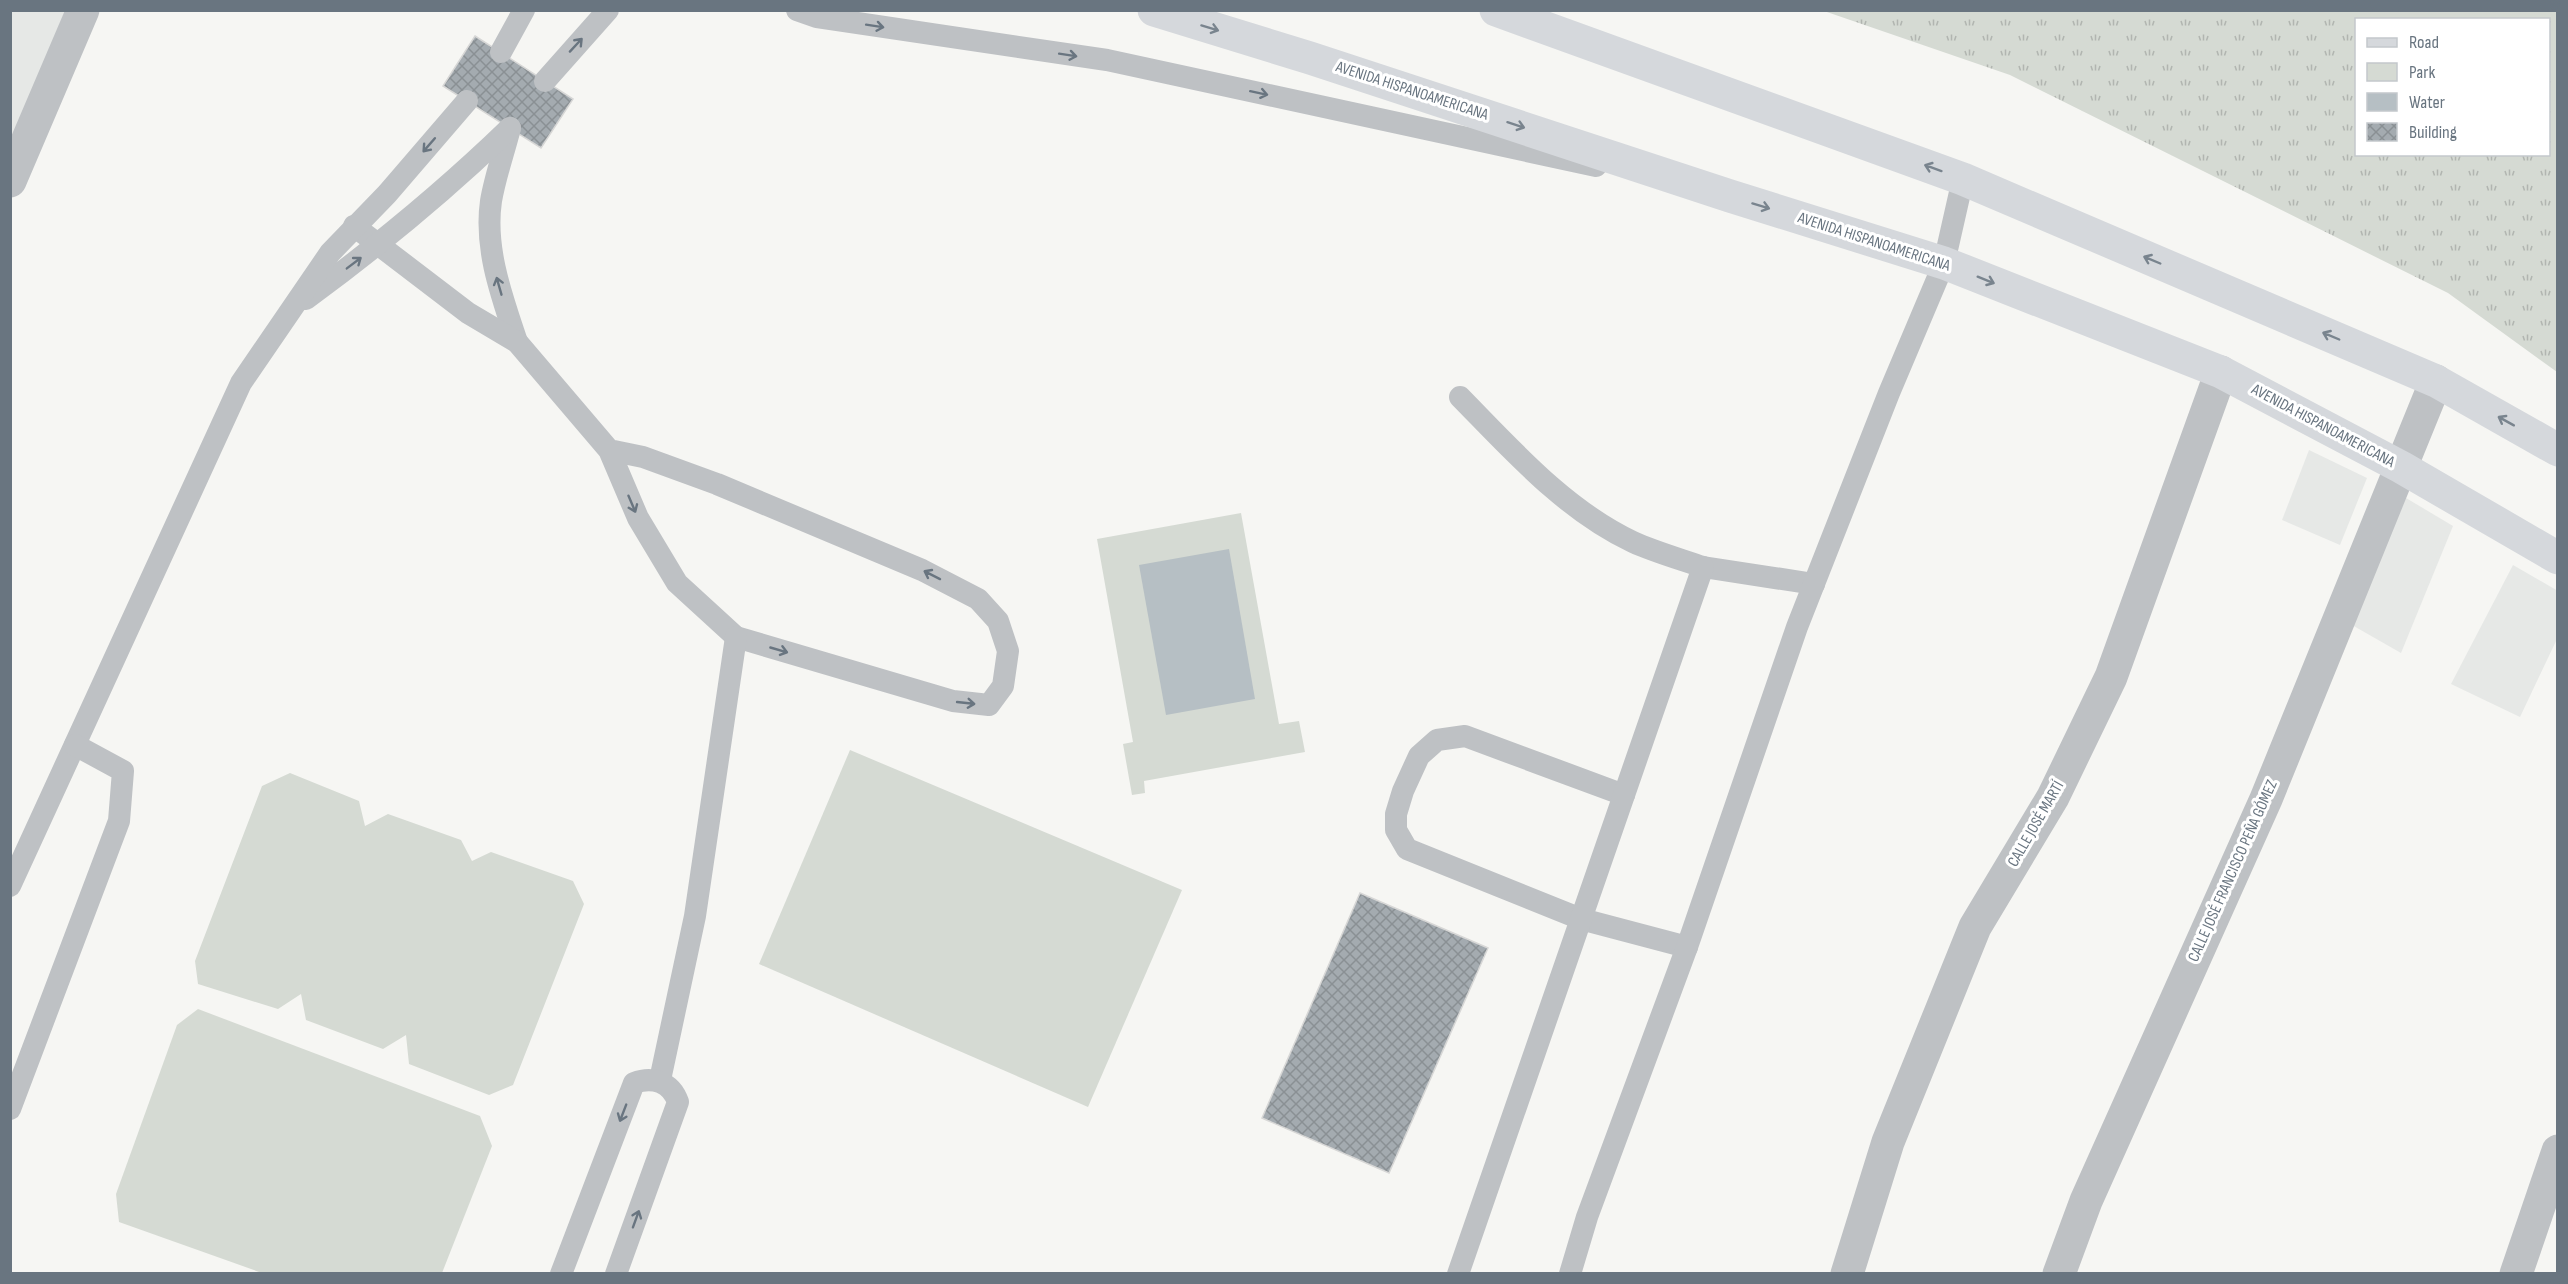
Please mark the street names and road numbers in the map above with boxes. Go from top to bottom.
street label: AVENIDA HISPANOAMERICANA [1332,57,1491,125]
street label: AVENIDA HISPANOAMERICANA [1794,208,1953,276]
street label: AVENIDA HISPANOAMERICANA [2247,380,2398,472]
street label: CALLE JOSÉ FRANCISCO PEÑA GÓMEZ [2184,777,2282,965]
street label: CALLE JOSÉ MARTÍ [2004,778,2068,870]

